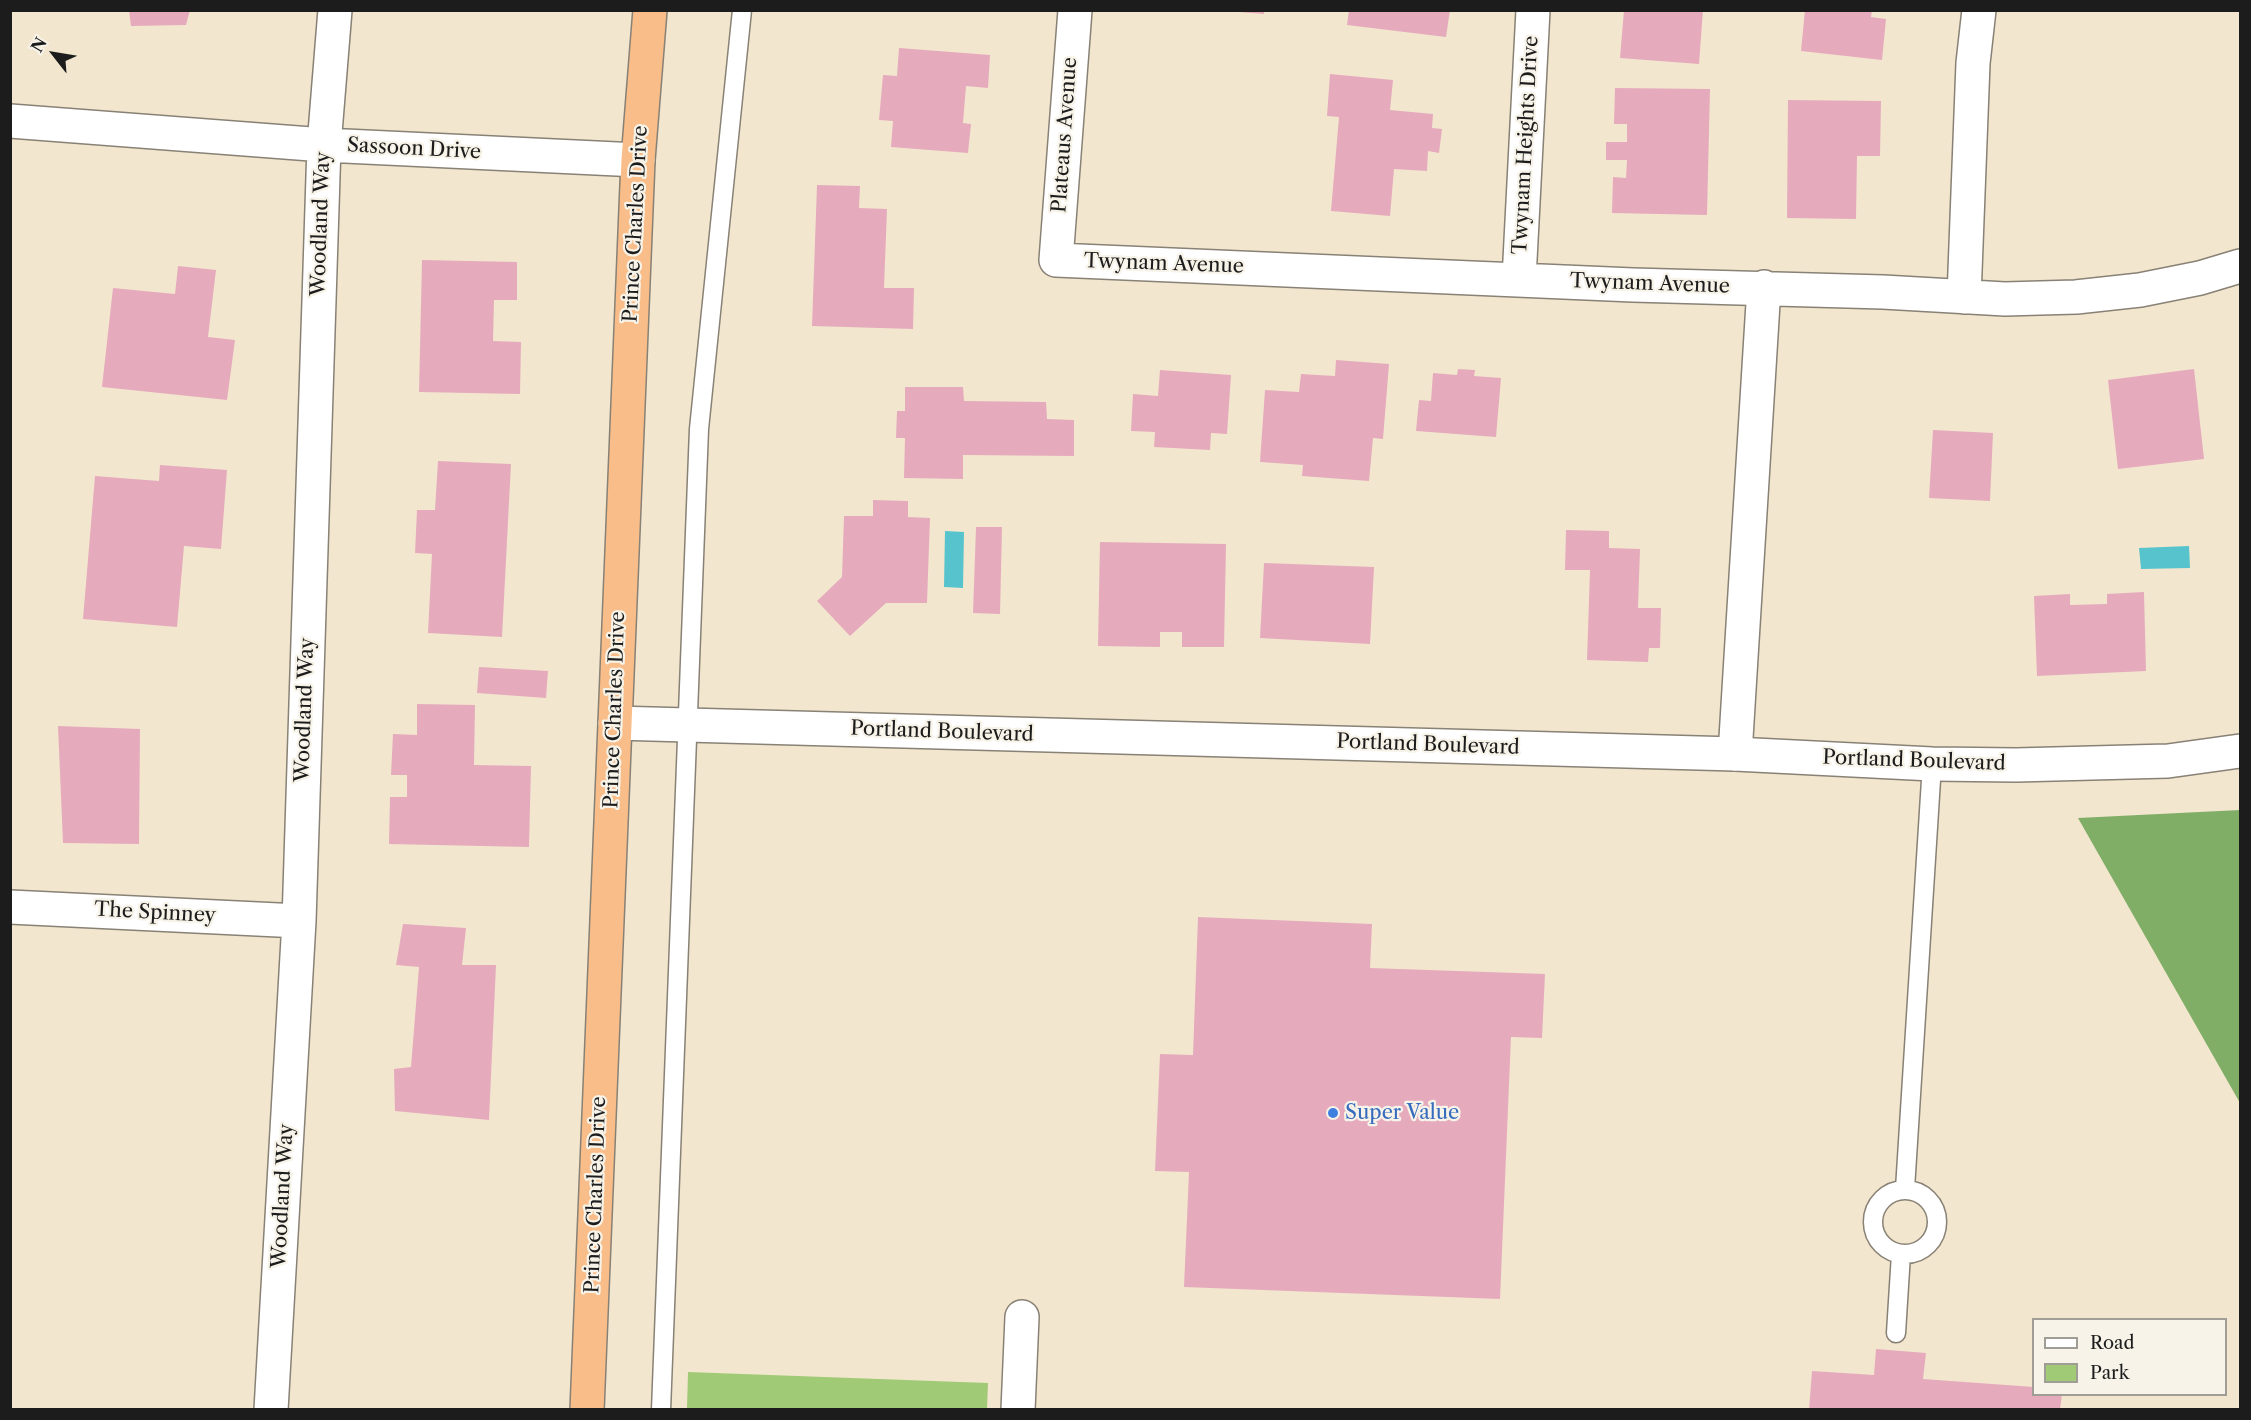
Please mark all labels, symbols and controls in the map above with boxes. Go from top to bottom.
north arrow [24,24,84,84]
text: N [26,34,51,56]
street label: Twynam Heights Drive [1508,35,1544,255]
street label: Plateaus Avenue [1048,56,1082,214]
street label: Prince Charles Drive [619,125,653,323]
street label: Sassoon Drive [346,134,482,164]
street label: Woodland Way [306,151,336,297]
street label: Twynam Avenue [1084,249,1244,279]
street label: Twynam Avenue [1570,269,1730,299]
street label: Prince Charles Drive [600,611,630,809]
street label: Woodland Way [290,637,320,783]
street label: Portland Boulevard [850,717,1034,747]
street label: Portland Boulevard [1336,730,1520,760]
street label: Portland Boulevard [1822,746,2006,776]
street label: The Spinney [94,898,216,928]
street label: Prince Charles Drive [581,1096,611,1294]
place label: Super Value [1345,1101,1459,1125]
marker: Super Value [1326,1106,1340,1120]
street label: Woodland Way [267,1123,299,1269]
legend [2032,1318,2227,1396]
text: Road [2090,1332,2135,1354]
text: Park [2090,1362,2129,1384]

